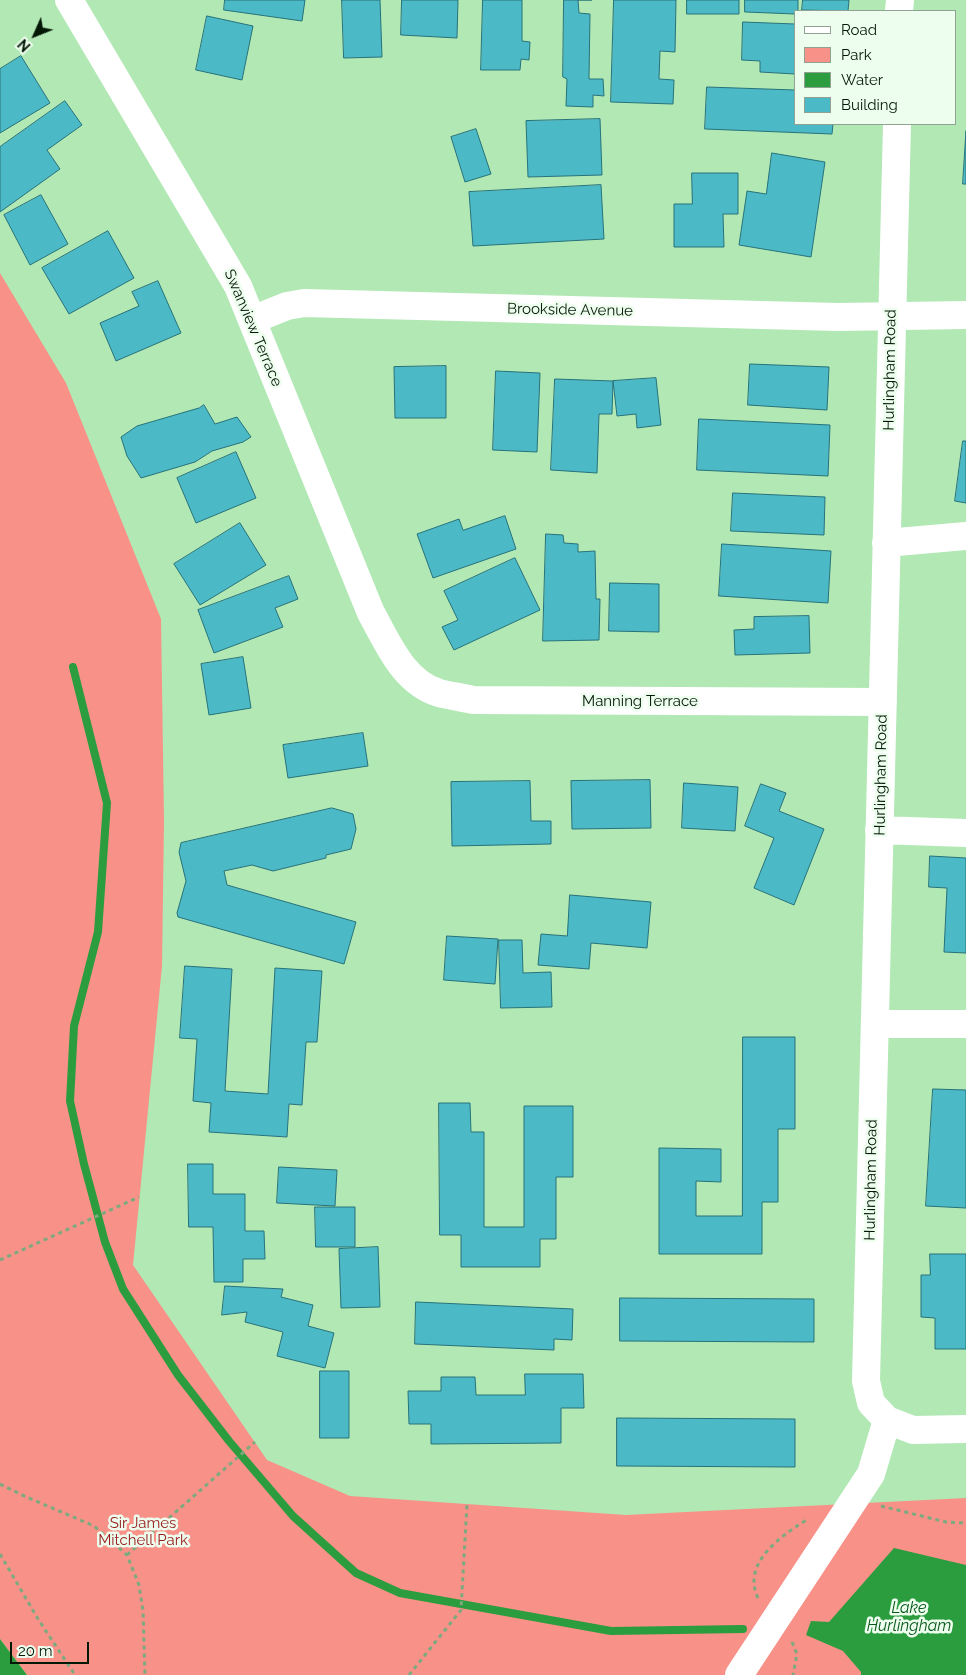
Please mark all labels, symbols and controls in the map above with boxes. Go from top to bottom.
north arrow [10,10,60,60]
legend [794,10,956,125]
text: Road [841,21,877,39]
text: N [15,36,34,55]
text: Park [841,46,872,64]
text: Water [841,71,883,89]
text: Building [841,96,898,114]
street label: Swanview Terrace [220,267,286,389]
street label: Brookside Avenue [507,300,633,320]
street label: Hurlingham Road [880,309,900,431]
street label: Manning Terrace [582,692,698,710]
street label: Hurlingham Road [871,714,891,836]
street label: Hurlingham Road [861,1119,881,1241]
park label: Sir James Mitchell Park [98,1514,188,1549]
water label: Lake Hurlingham [867,1598,951,1636]
scale bar [12,1632,91,1664]
text: 20 m [18,1642,53,1660]

